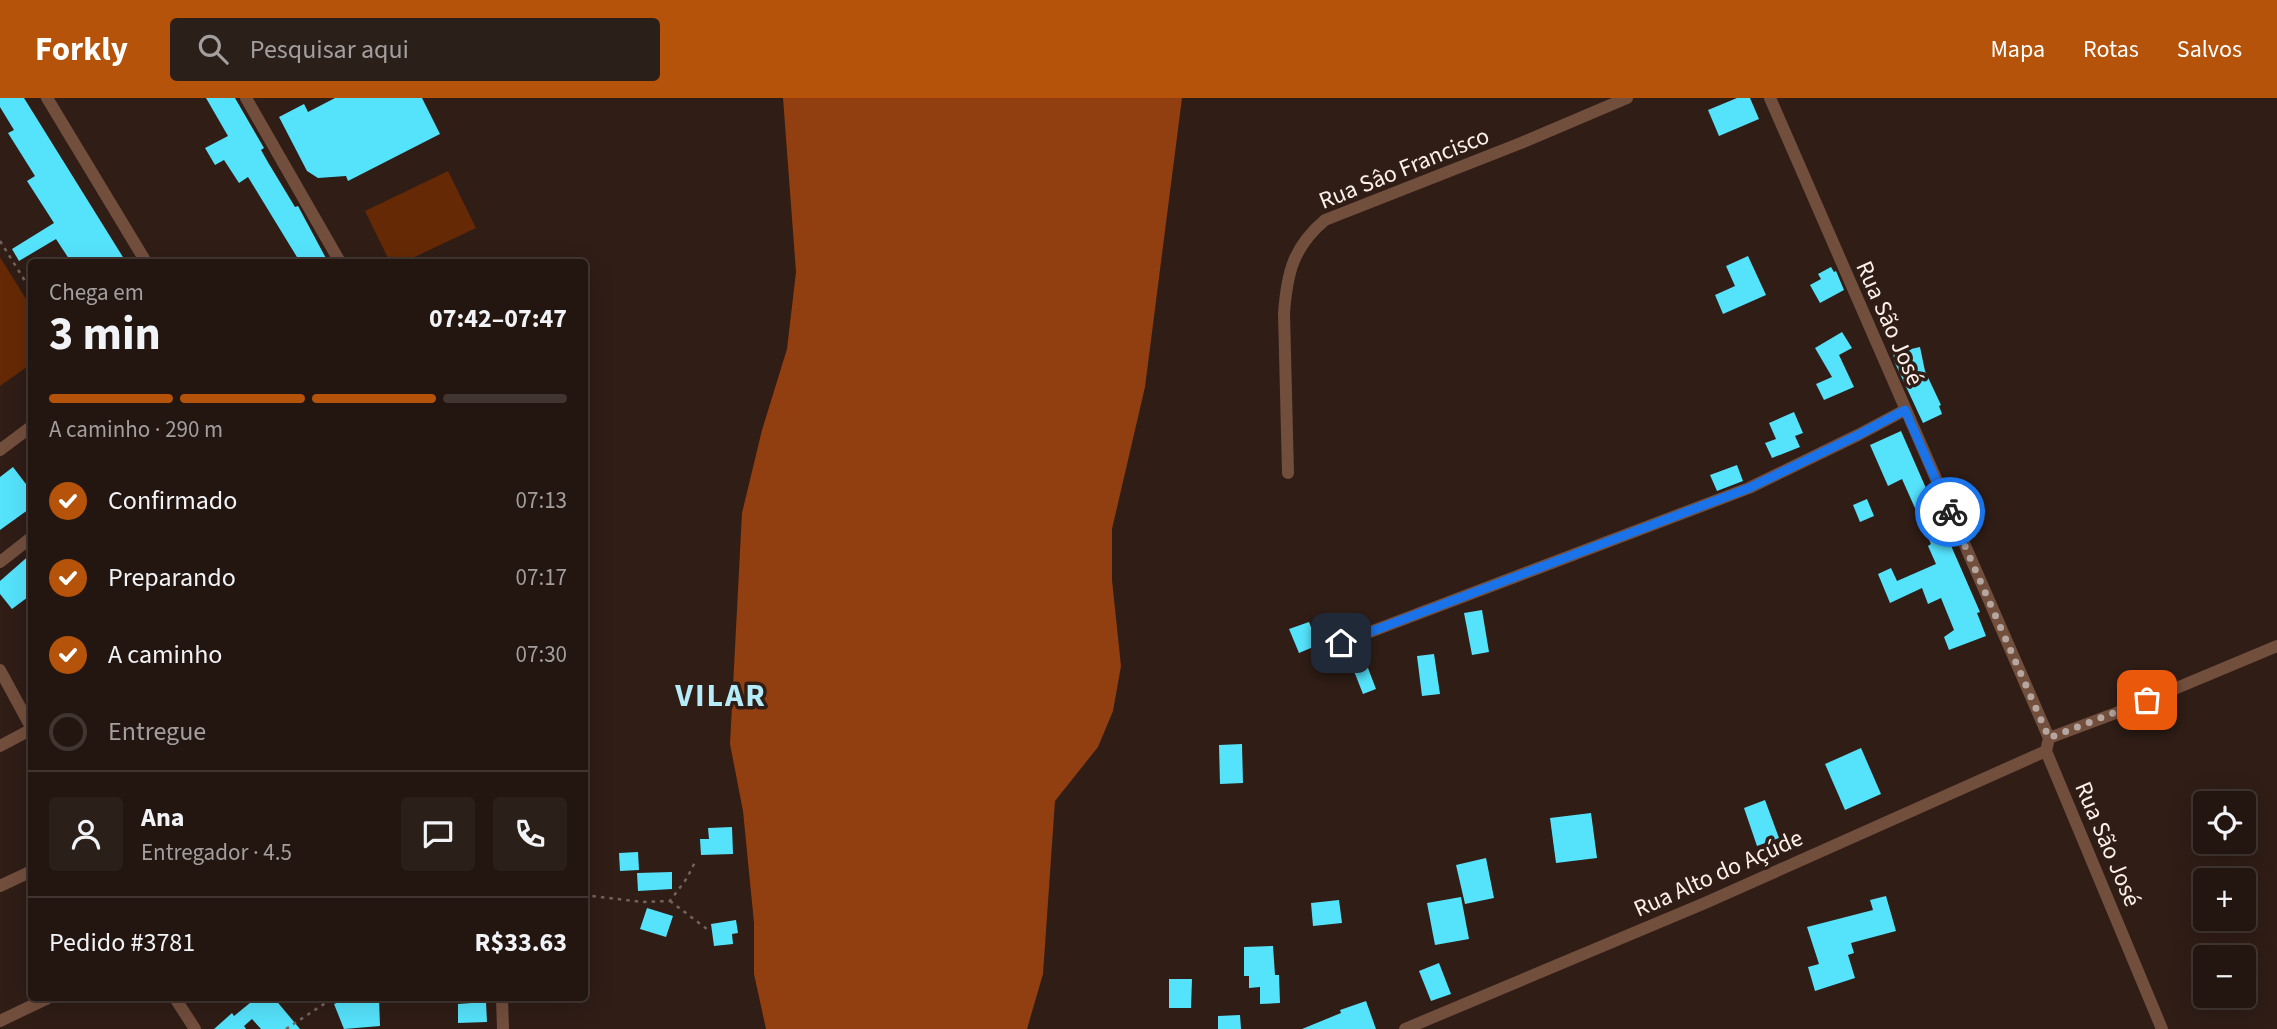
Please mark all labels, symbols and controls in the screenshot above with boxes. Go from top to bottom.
search box [170,18,660,81]
text: Forkly [35,26,128,73]
icon: search [194,30,232,68]
text: Pesquisar aqui [250,31,409,68]
text: Mapa [1990,32,2045,67]
text: Rotas [2083,32,2139,67]
text: Salvos [2177,32,2242,67]
street label: Rua Sâo Francisco [1314,118,1495,219]
street label: Rua São José [1847,255,1933,391]
text: Chega em [49,276,144,309]
text: 07:42–07:47 [429,300,567,337]
text: 3 min [49,302,161,367]
text: A caminho · 290 m [49,413,223,446]
courier [1915,477,1985,547]
icon: check [49,482,87,520]
text: Confirmado [108,482,237,519]
text: 07:13 [516,484,567,517]
icon: bike [1931,493,1969,531]
icon: check [49,559,87,597]
text: Preparando [108,559,236,596]
text: 07:17 [516,561,567,594]
pin [1311,613,1371,673]
icon: home [1322,624,1360,662]
icon: check [49,636,87,674]
text: A caminho [108,636,222,673]
text: 07:30 [516,638,567,671]
pin [2117,670,2177,730]
district label: VILAR [674,673,767,719]
icon: bag [2128,681,2166,719]
text: Entregue [108,713,206,750]
street label: Rua São José [2065,776,2150,912]
map controls [2193,791,2256,1008]
button: locate [2193,791,2256,854]
button: person [49,797,123,871]
button: chat [401,797,475,871]
button: phone [493,797,567,871]
text: Ana [141,799,184,836]
street label: Rua Alto do Açúde [1628,821,1808,926]
text: Entregador · 4.5 [141,836,292,869]
button: + [2193,868,2256,931]
text: Pedido #3781 [49,924,195,961]
text: R$33.63 [475,924,567,961]
button: − [2193,945,2256,1008]

